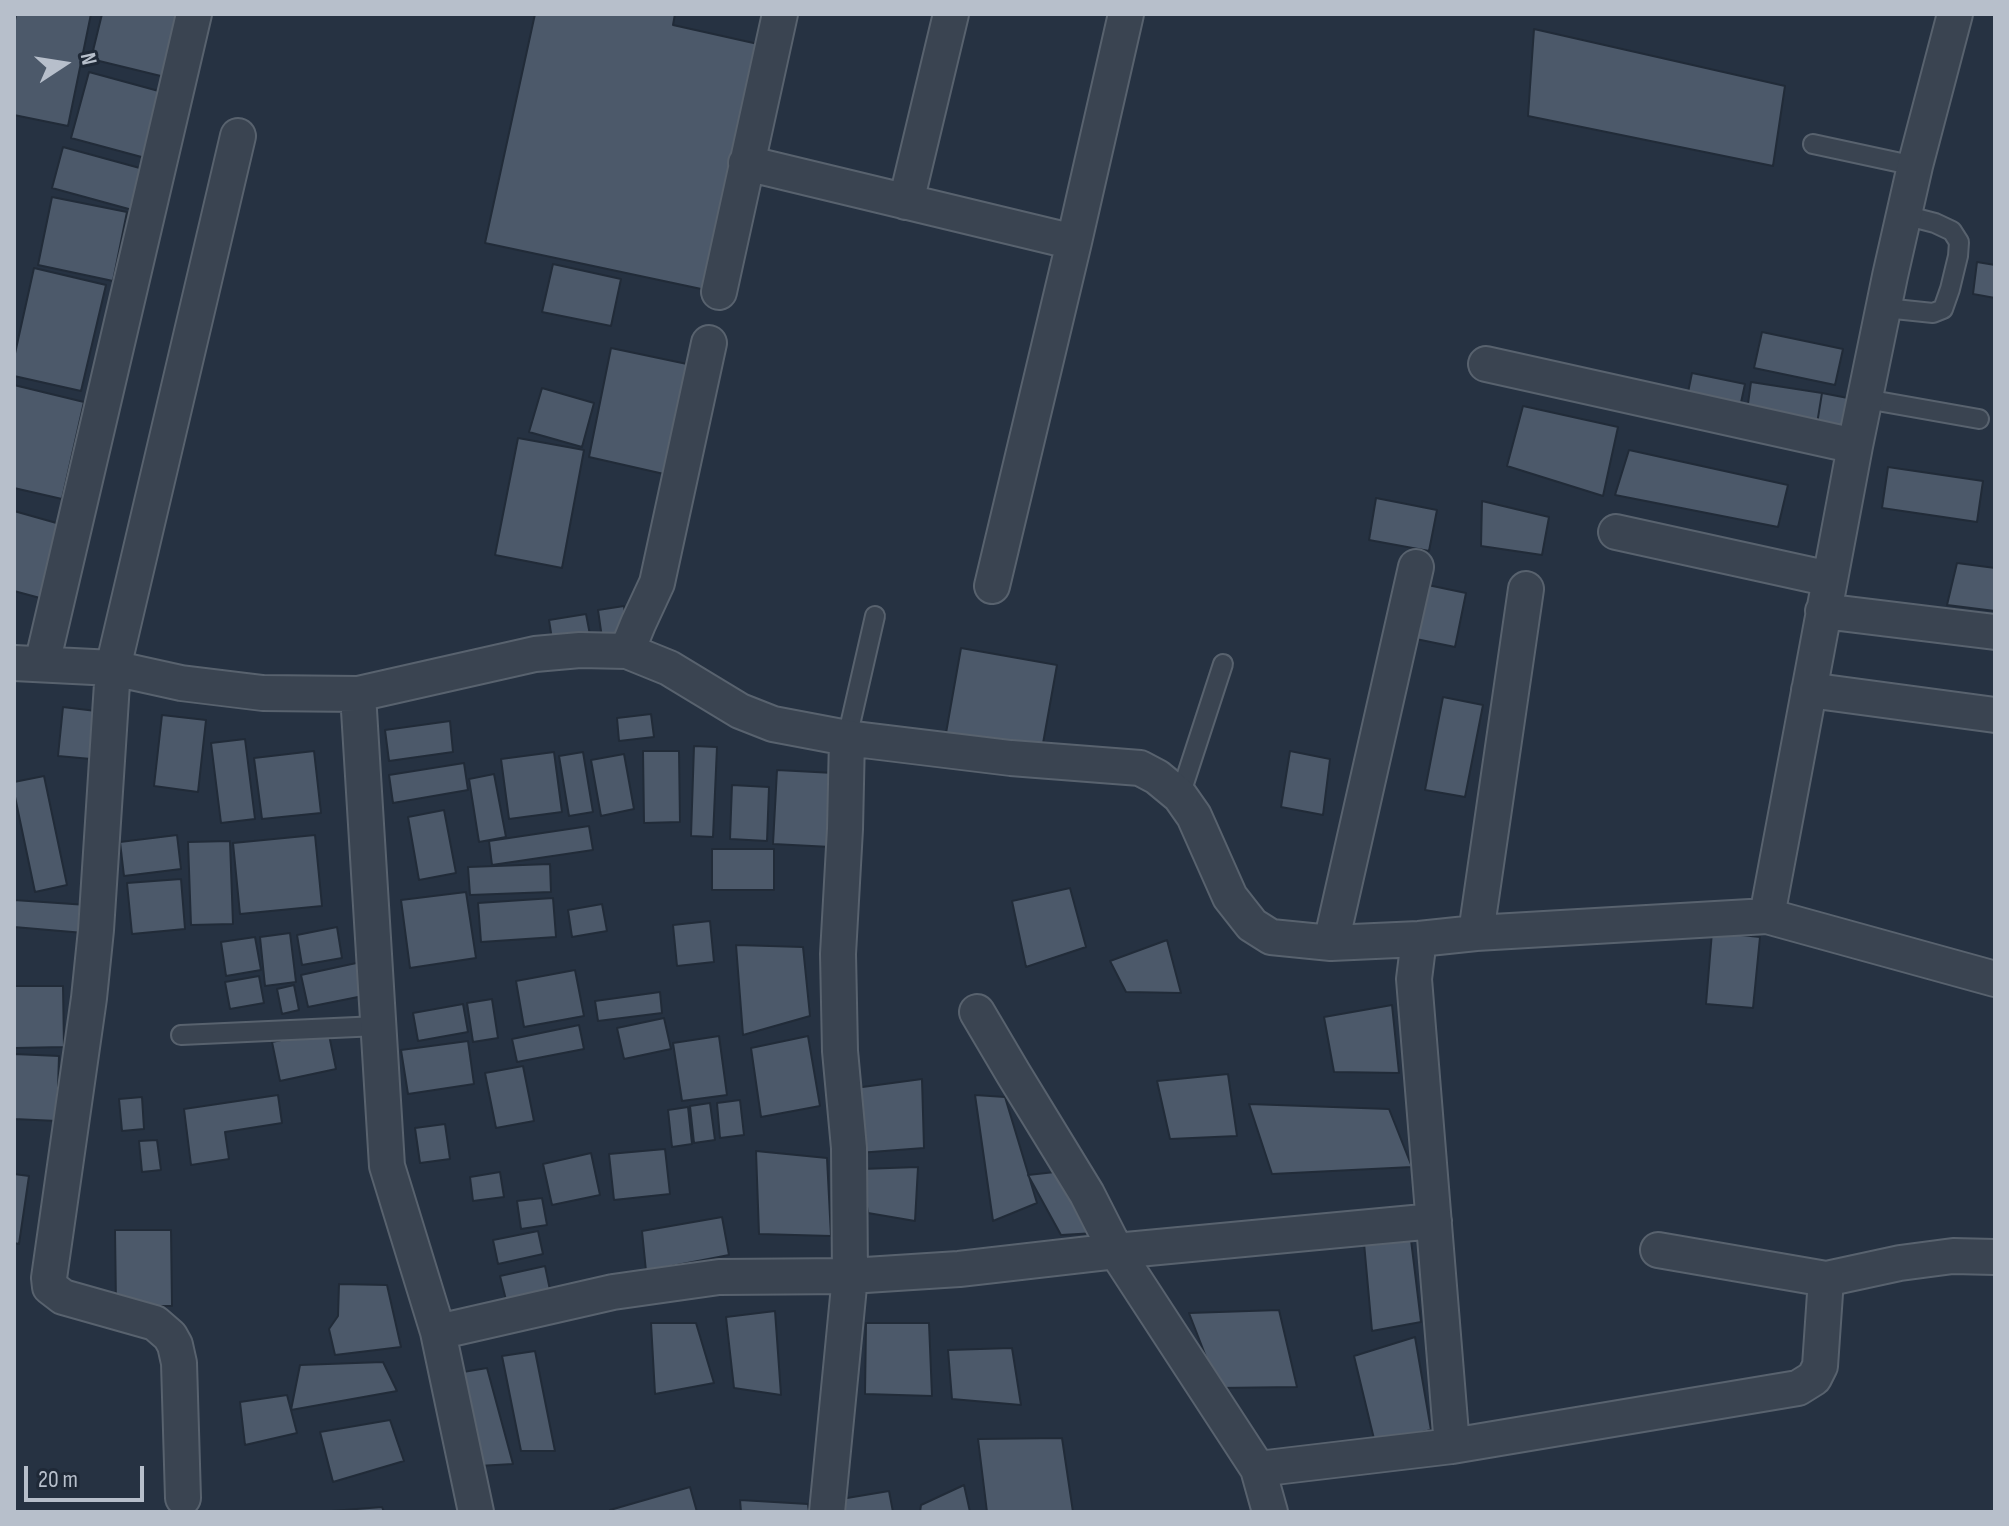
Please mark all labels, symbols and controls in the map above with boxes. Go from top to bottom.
north arrow [24,24,104,104]
text: N [74,50,102,67]
scale bar [28,1450,148,1500]
text: 20 m [38,1465,78,1494]

